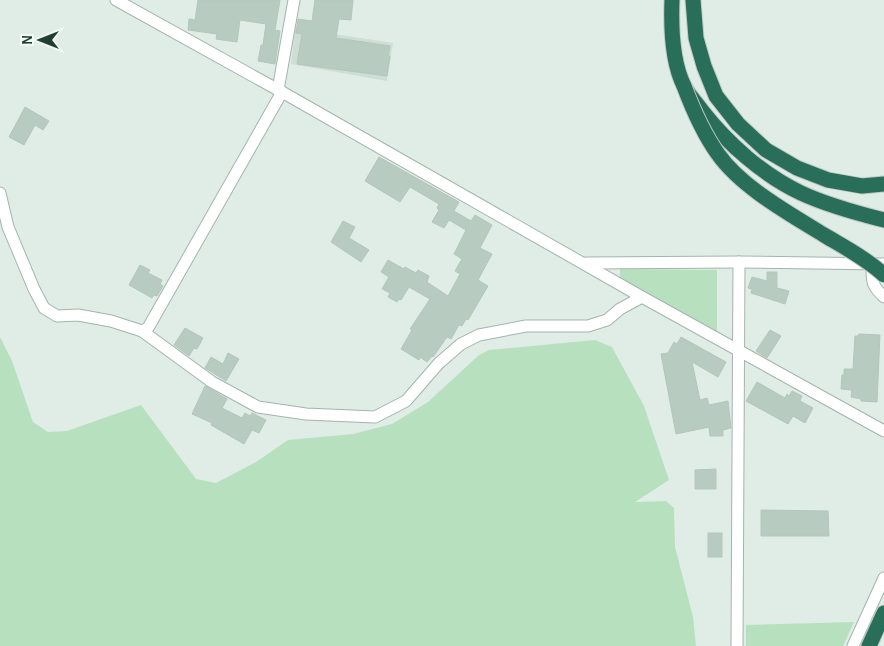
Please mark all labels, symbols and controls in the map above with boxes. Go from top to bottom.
north arrow [15,15,65,65]
text: N [21,35,35,45]

